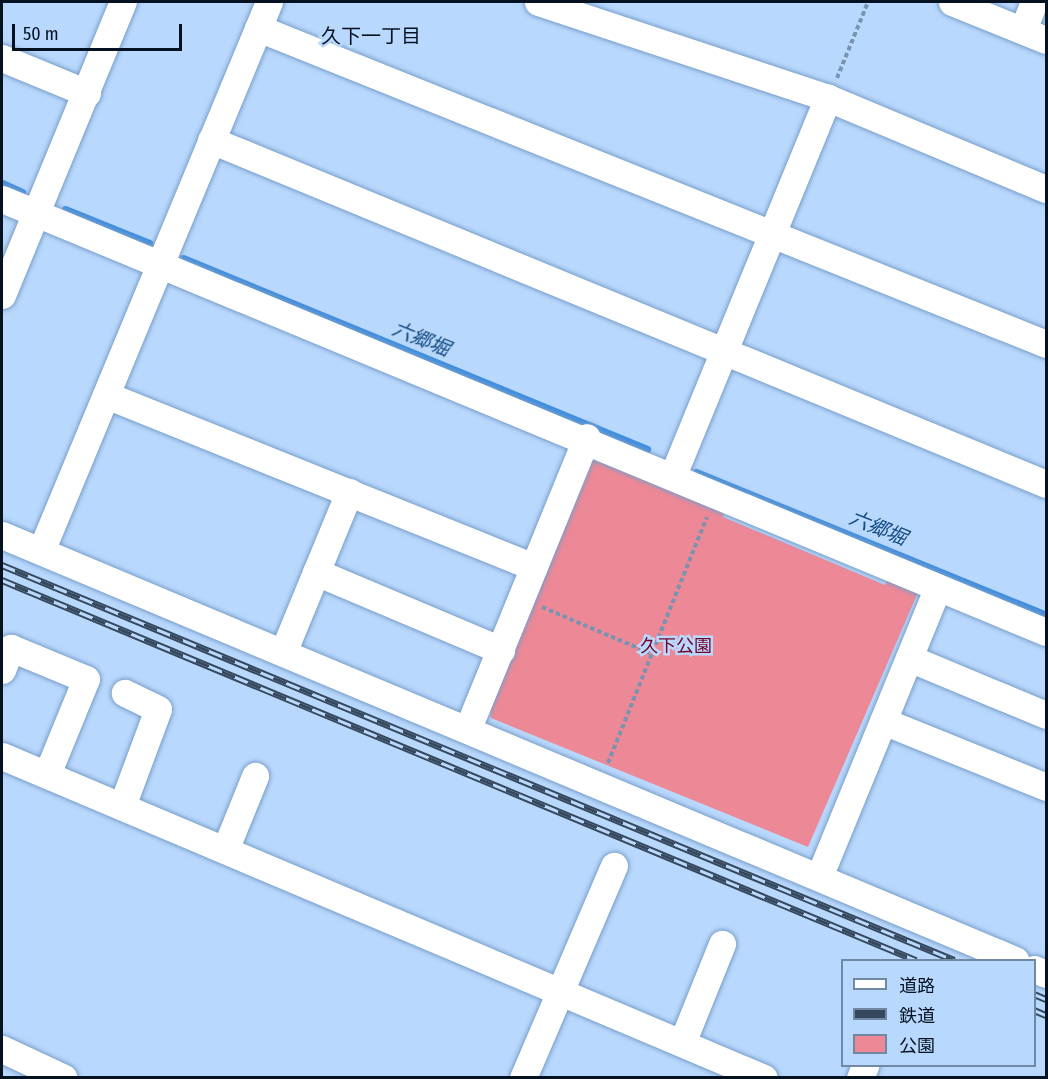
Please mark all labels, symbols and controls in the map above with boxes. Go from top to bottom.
scale bar [15,12,184,50]
text: 50 m [23,23,59,45]
district label: 久下一丁目 [321,24,421,48]
water label: 六郷堀 [389,317,453,361]
water label: 六郷堀 [846,506,910,550]
park label: 久下公園 [640,635,712,657]
legend [841,959,1036,1067]
text: 道路 [899,975,935,997]
text: 鉄道 [899,1005,935,1027]
text: 公園 [899,1035,935,1057]

